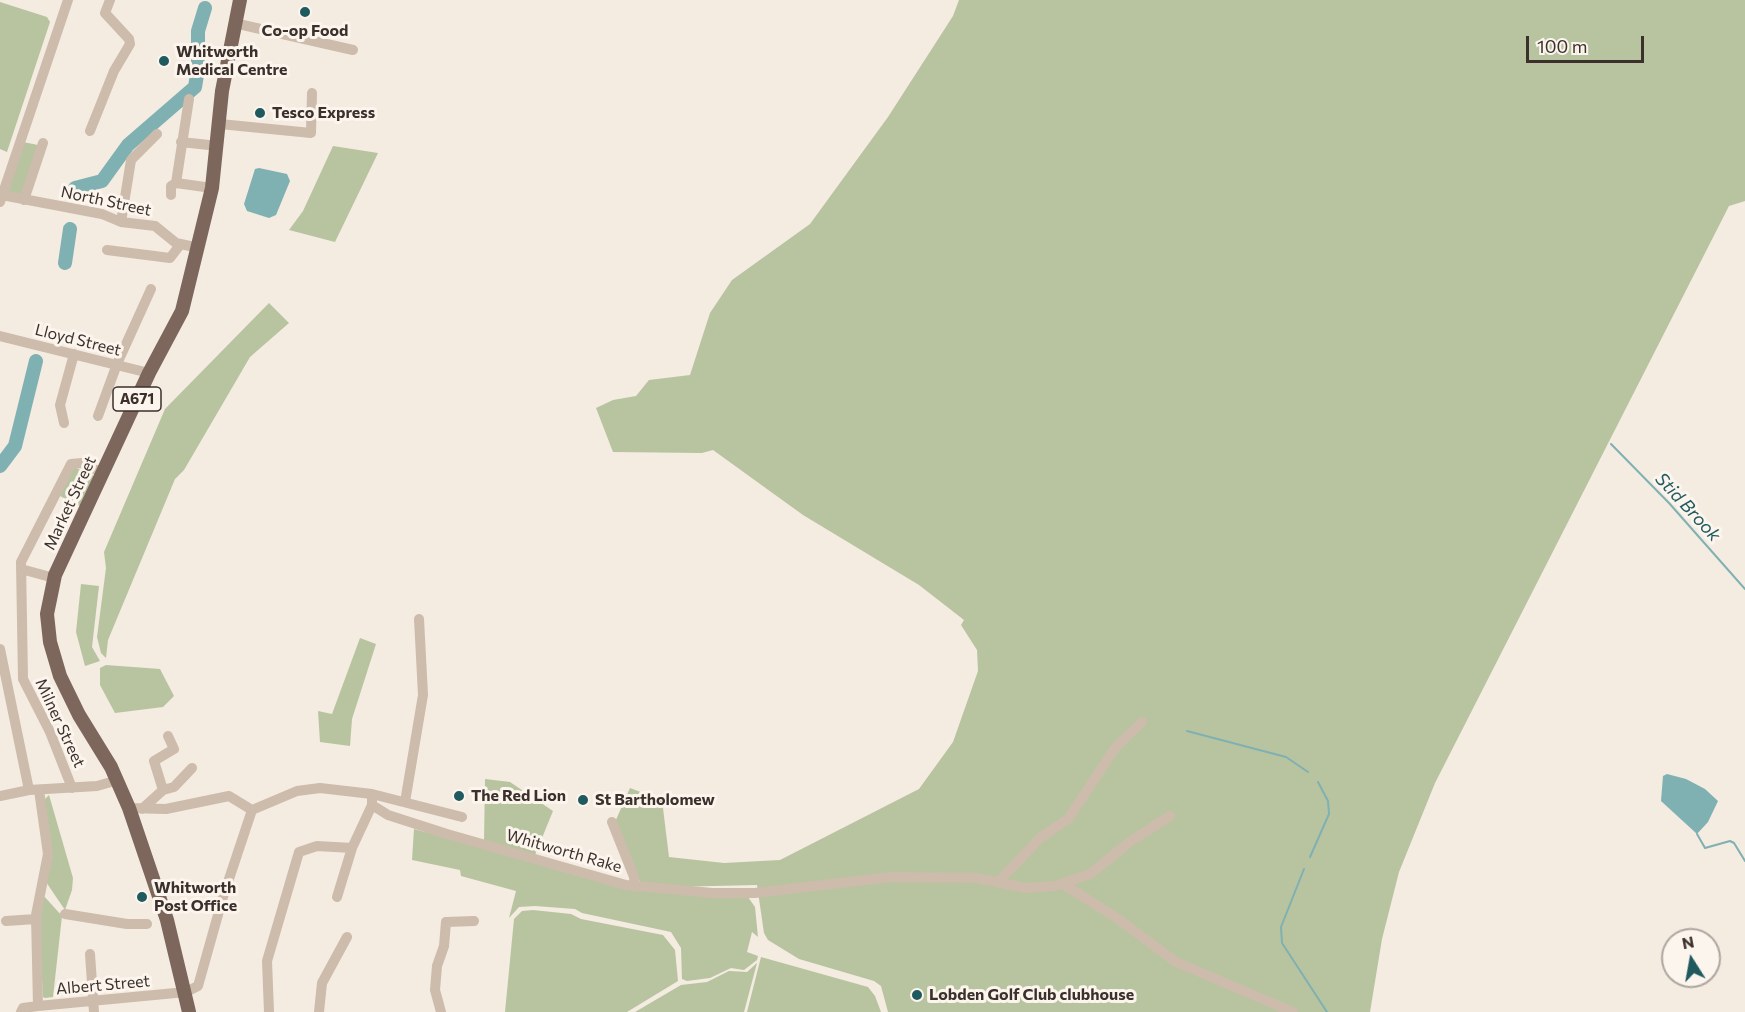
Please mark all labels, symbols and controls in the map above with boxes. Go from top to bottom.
marker: Co-op Food [298,5,312,19]
place label: Co-op Food [262,21,348,41]
scale bar [1529,24,1648,62]
text: 100 m [1537,35,1587,57]
place label: Whitworth Medical Centre [176,42,287,80]
marker: Whitworth Medical Centre [157,54,171,68]
place label: Tesco Express [272,103,375,123]
marker: Tesco Express [253,106,267,120]
street label: North Street [59,182,153,220]
street label: Lloyd Street [33,320,123,360]
road number: A671 [113,387,161,411]
street label: Market Street [40,453,100,553]
water label: Stid Brook [1651,468,1725,546]
street label: Milner Street [31,676,89,770]
place label: The Red Lion [471,786,566,806]
marker: The Red Lion [452,789,466,803]
place label: St Bartholomew [595,790,715,810]
marker: St Bartholomew [576,793,590,807]
street label: Whitworth Rake [504,825,624,877]
place label: Whitworth Post Office [154,878,237,916]
marker: Whitworth Post Office [135,890,149,904]
north arrow [1661,928,1721,988]
text: N [1680,931,1696,952]
street label: Albert Street [55,971,151,999]
place label: Lobden Golf Club clubhouse [929,985,1134,1005]
marker: Lobden Golf Club clubhouse [910,988,924,1002]

